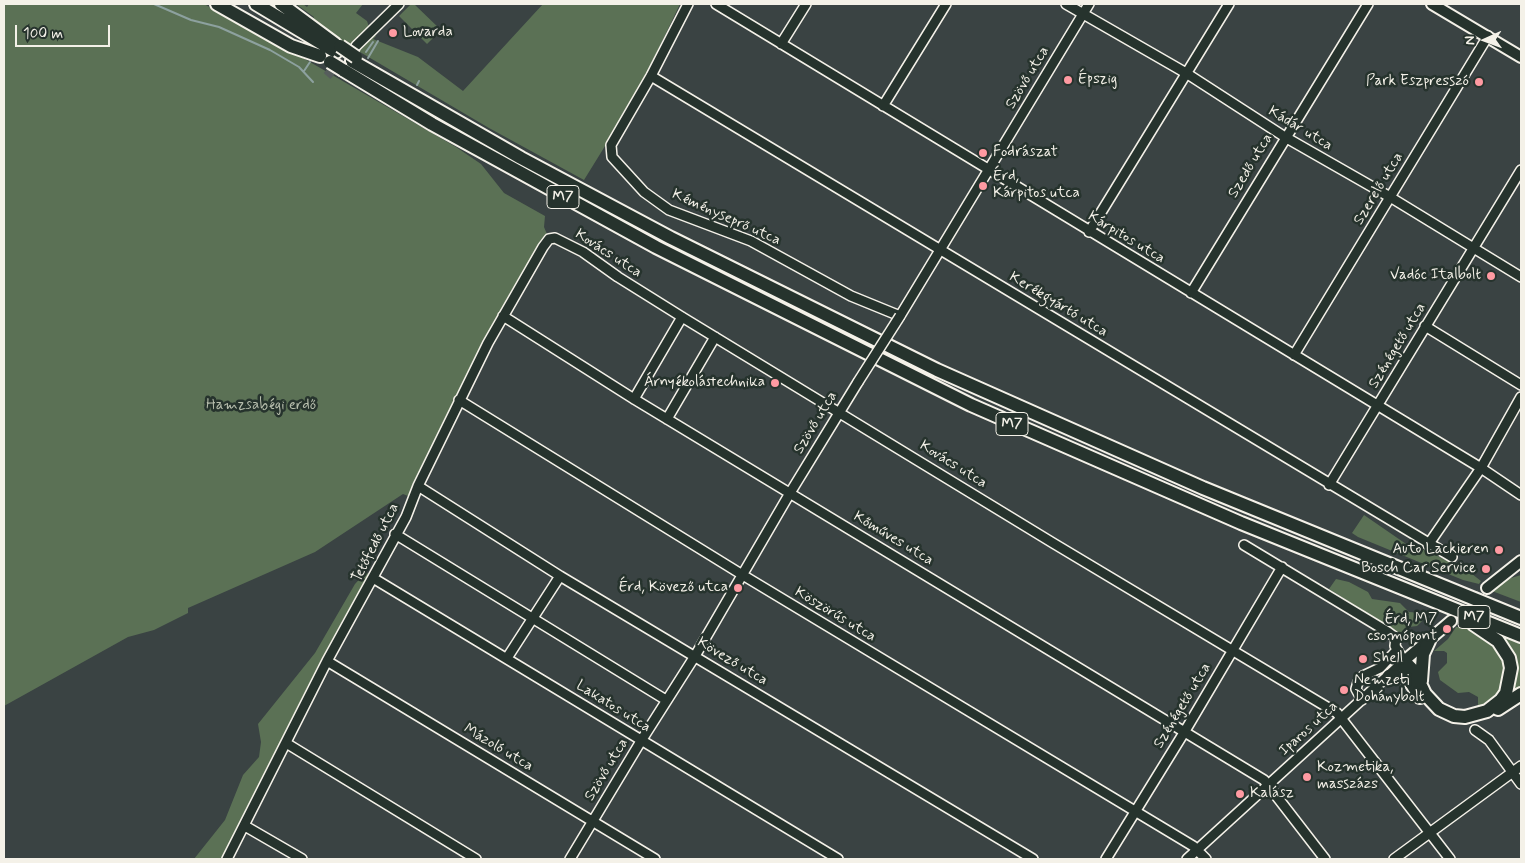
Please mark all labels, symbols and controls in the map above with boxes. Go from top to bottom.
scale bar [18,15,112,47]
north arrow [1460,15,1510,65]
text: 100 m [23,24,63,44]
place label: Lovarda [403,24,453,42]
marker: Lovarda [387,27,399,39]
text: N [1461,36,1479,46]
street label: Szövő utca [1002,43,1054,113]
place label: Épszig [1078,71,1117,89]
place label: Park Eszpresszó [1366,73,1469,91]
marker: Épszig [1062,74,1074,86]
marker: Park Eszpresszó [1473,76,1485,88]
street label: Kádár utca [1265,103,1335,155]
street label: Szedő utca [1225,131,1277,201]
place label: Fodrászat [993,144,1058,162]
marker: Fodrászat [977,147,989,159]
street label: Szerelő utca [1350,149,1408,229]
place label: Érd, Kárpitos utca [993,168,1080,203]
marker: Érd, Kárpitos utca [977,180,989,192]
road number: M7 [547,186,579,208]
street label: Kéményseprő utca [669,186,783,250]
street label: Kárpitos utca [1084,208,1168,268]
street label: Kovács utca [571,226,645,282]
place label: Vadóc Italbolt [1390,267,1481,285]
street label: Kerékgyártó utca [1006,269,1110,341]
marker: Vadóc Italbolt [1485,270,1497,282]
street label: Szénégető utca [1365,300,1431,392]
place label: Árnyékolástechnika [644,374,765,392]
marker: Árnyékolástechnika [769,377,781,389]
street label: Szövő utca [790,388,842,458]
park label: Hamzsabégi erdő [206,397,316,415]
road number: M7 [996,412,1028,436]
street label: Kovács utca [916,437,990,493]
street label: Tetőfedő utca [348,500,404,586]
street label: Kőműves utca [850,508,936,570]
place label: Auto Lackieren [1393,541,1489,559]
marker: Auto Lackieren [1493,544,1505,556]
place label: Bosch Car Service [1361,560,1476,578]
marker: Bosch Car Service [1480,563,1492,575]
place label: Érd, Kövező utca [619,579,728,597]
marker: Érd, Kövező utca [732,582,744,594]
street label: Köszörűs utca [791,584,879,646]
road number: M7 [1458,606,1490,628]
place label: Érd, M7 csomópont [1367,611,1437,646]
marker: Érd, M7 csomópont [1441,623,1453,635]
street label: Kövező utca [693,634,771,690]
place label: Shell [1373,650,1403,668]
marker: Shell [1357,653,1369,665]
street label: Szénégető utca [1150,660,1216,752]
place label: Nemzeti Dohánybolt [1354,672,1424,707]
street label: Lakatos utca [572,677,654,737]
marker: Nemzeti Dohánybolt [1338,684,1350,696]
street label: Iparos utca [1276,698,1342,760]
street label: Mázoló utca [460,720,536,776]
street label: Szövő utca [581,735,633,805]
place label: Kozmetika, masszázs [1317,759,1393,794]
marker: Kozmetika, masszázs [1301,771,1313,783]
place label: Kalász [1250,785,1294,803]
marker: Kalász [1234,788,1246,800]

